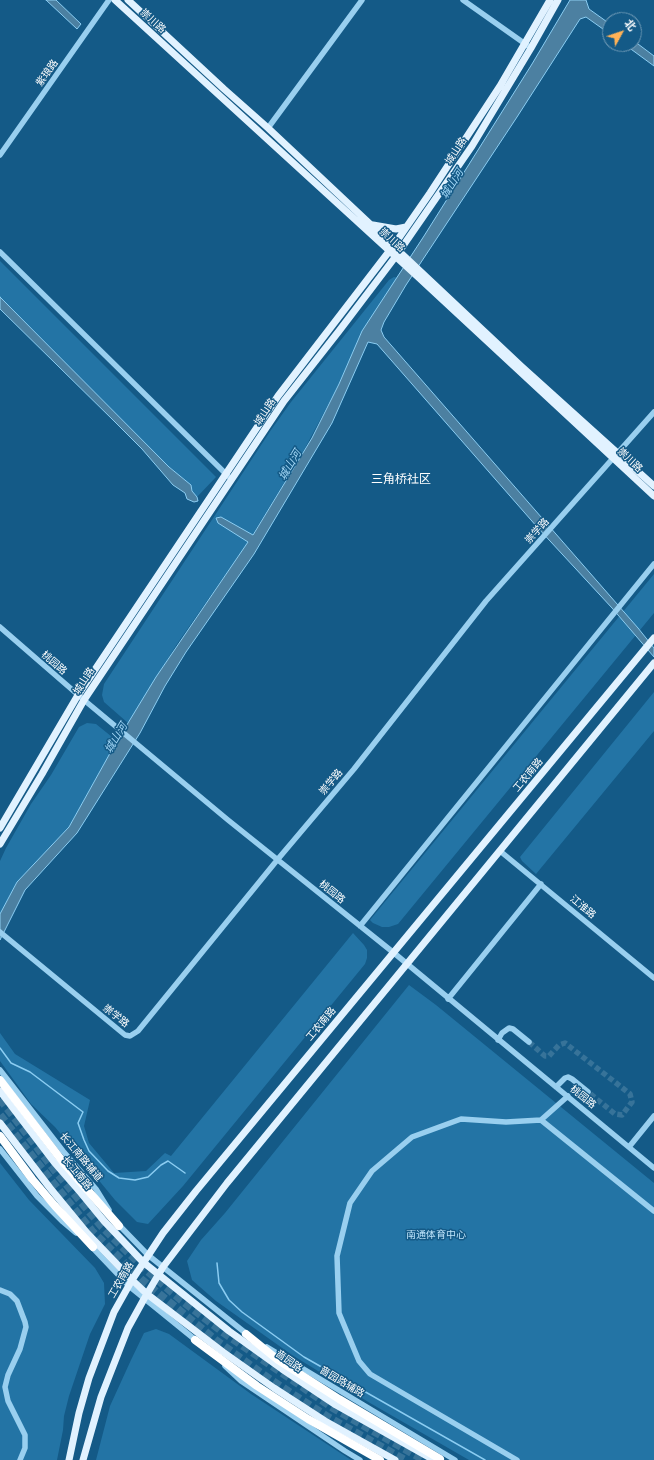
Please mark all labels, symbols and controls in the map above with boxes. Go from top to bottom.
street label: 崇川路 [138,7,168,35]
north arrow [602,12,642,52]
text: 北 [622,17,639,33]
street label: 紫琅路 [33,57,61,89]
street label: 城山路 [443,135,469,167]
water label: 城山河 [438,167,466,201]
street label: 崇川路 [377,226,407,254]
street label: 城山路 [252,396,278,428]
street label: 崇川路 [615,445,645,475]
water label: 城山河 [276,447,304,483]
district label: 三角桥社区 [371,472,431,486]
street label: 崇学路 [523,516,551,546]
street label: 桃园路 [39,649,69,677]
street label: 城山路 [71,665,97,697]
water label: 城山河 [102,720,130,756]
street label: 工农南路 [511,756,545,794]
street label: 崇学路 [317,767,345,797]
street label: 桃园路 [317,878,347,906]
street label: 江淮路 [568,893,598,921]
street label: 崇学路 [100,1002,132,1030]
street label: 工农南路 [304,1005,338,1043]
street label: 桃园路 [568,1083,598,1111]
street label: 长江南路辅道 [57,1130,105,1184]
street label: 长江南路 [60,1154,94,1192]
park label: 南通体育中心 [406,1229,466,1241]
street label: 工农南路 [106,1260,136,1300]
street label: 啬园路 [273,1347,305,1375]
street label: 啬园路辅路 [317,1364,367,1400]

